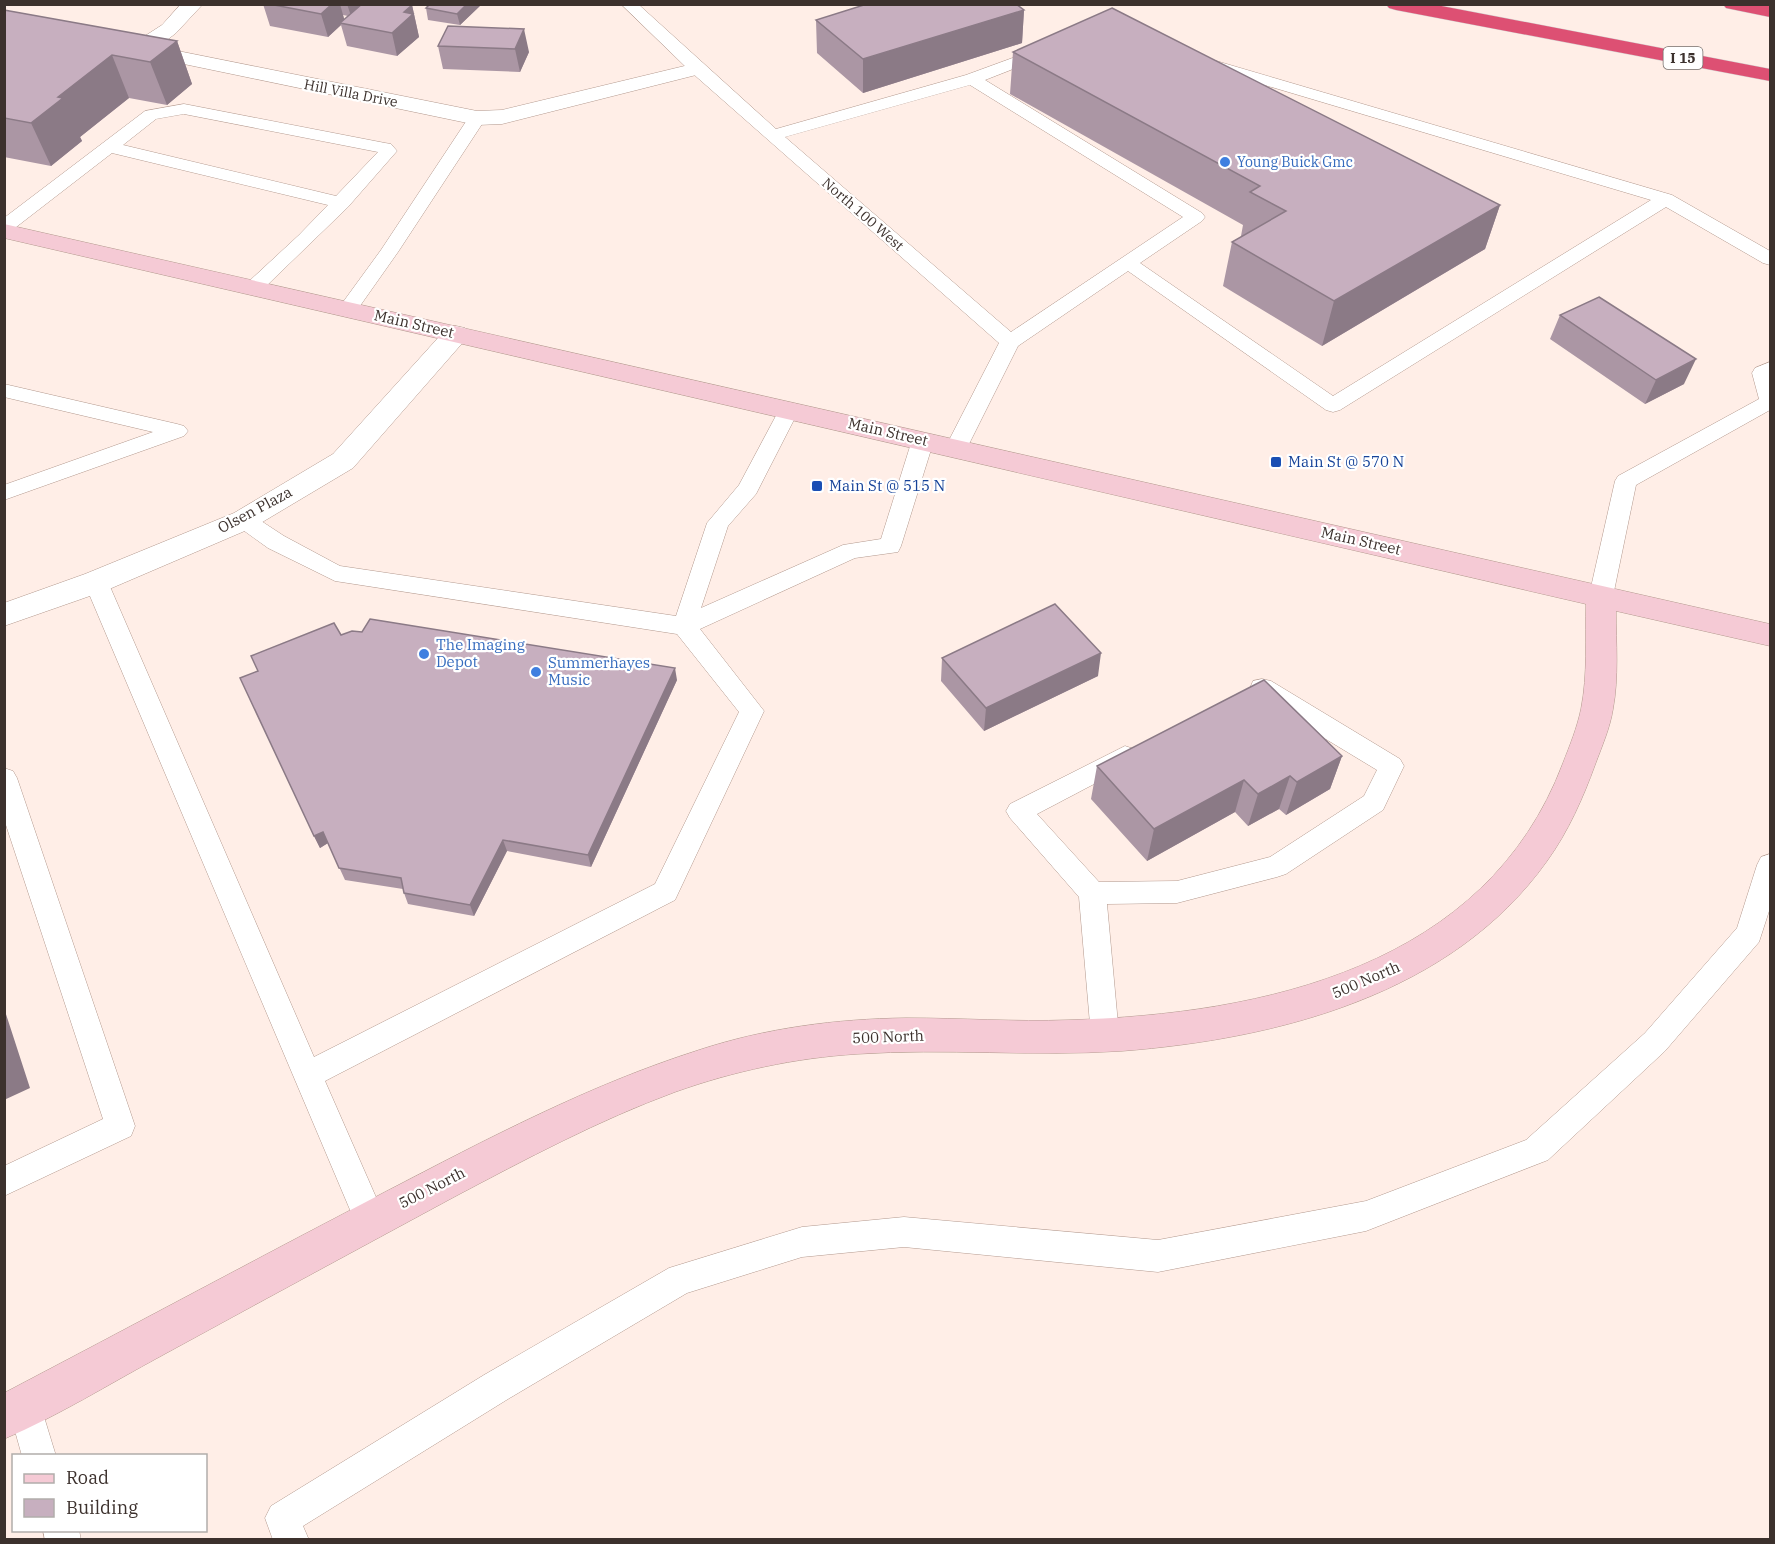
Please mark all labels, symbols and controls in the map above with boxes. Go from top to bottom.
road number: I 15 [1664,47,1702,69]
street label: Hill Villa Drive [303,75,399,111]
place label: Young Buick Gmc [1237,153,1353,171]
marker: Young Buick Gmc [1218,155,1232,169]
street label: North 100 West [818,174,908,254]
street label: Main Street [372,305,456,342]
street label: Main Street [846,413,930,450]
place label: Main St @ 570 N [1288,452,1404,471]
marker: Main St @ 570 N [1269,455,1283,469]
place label: Main St @ 515 N [829,476,945,495]
marker: Main St @ 515 N [810,479,824,493]
street label: Olsen Plaza [214,482,295,537]
street label: Main Street [1319,522,1403,559]
place label: The Imaging Depot [436,635,525,671]
marker: The Imaging Depot [417,647,431,661]
place label: Summerhayes Music [548,653,650,689]
marker: Summerhayes Music [529,665,543,679]
street label: 500 North [1329,957,1403,1002]
street label: 500 North [852,1026,924,1047]
street label: 500 North [395,1163,468,1212]
legend [12,1454,207,1532]
text: Road [66,1466,109,1489]
text: Building [66,1496,138,1519]

